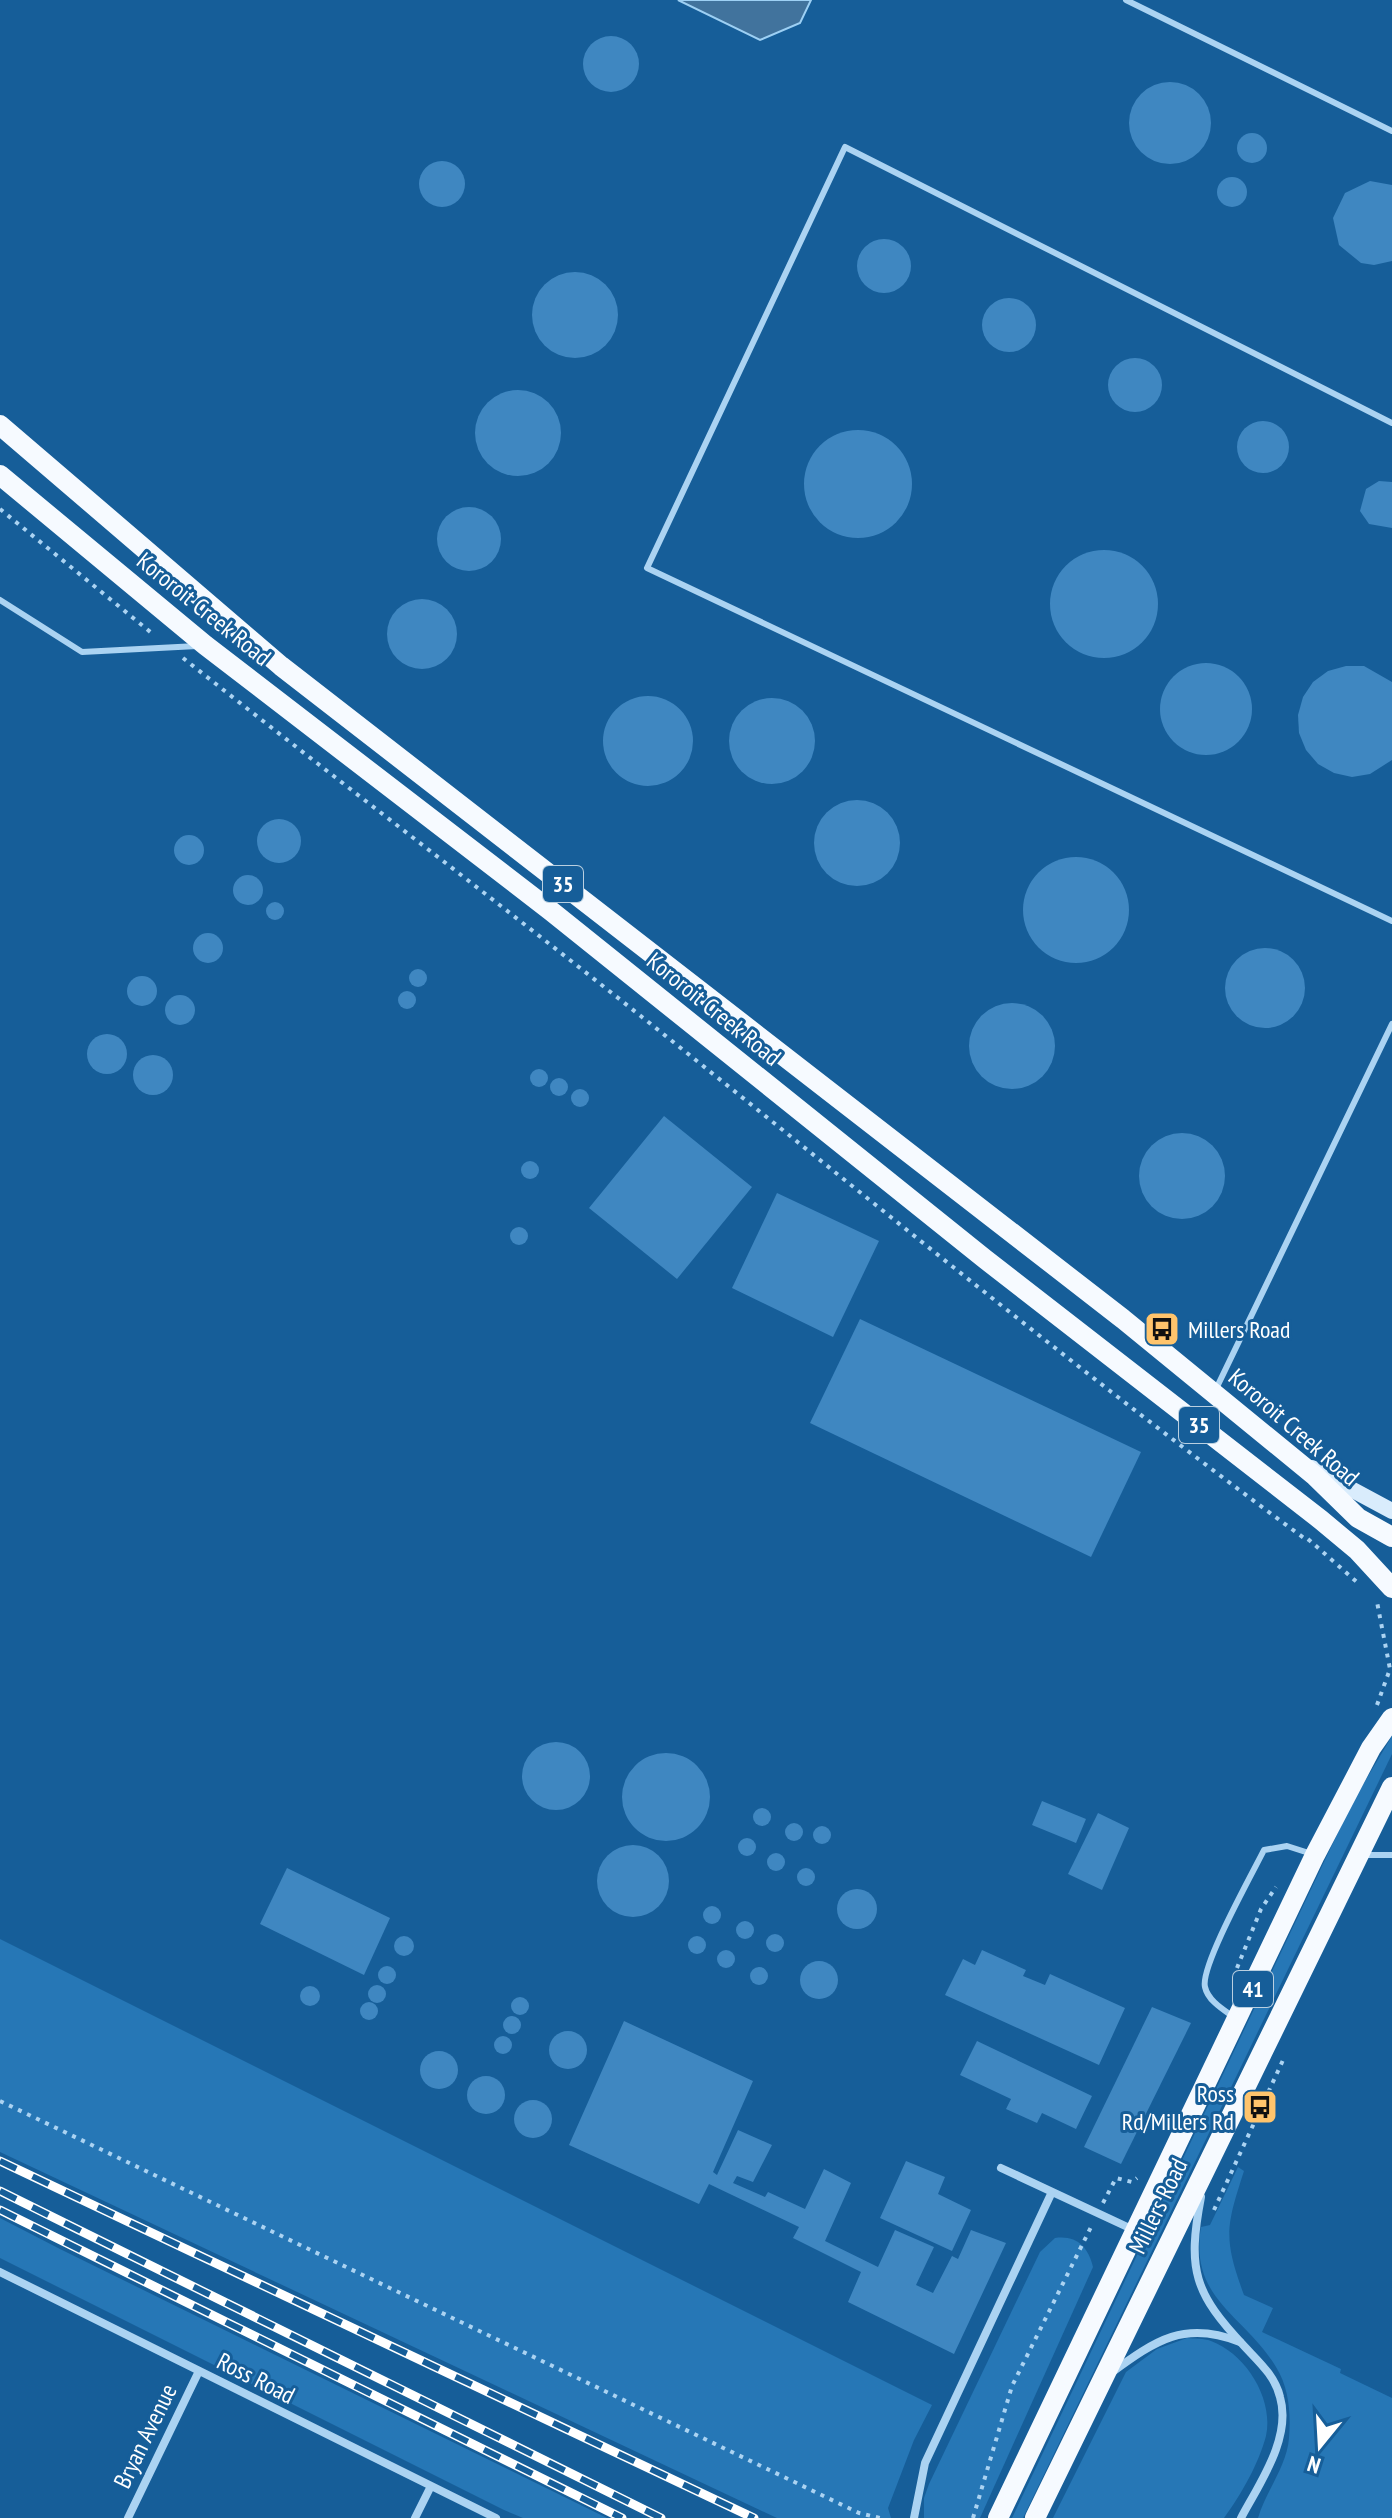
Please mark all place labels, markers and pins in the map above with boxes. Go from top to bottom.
bus stop icon: Millers Road [1143,1310,1181,1348]
place label: Millers Road [1188,1314,1290,1345]
place label: Ross Rd/Millers Rd [1122,2078,1234,2137]
bus stop icon: Ross Rd/Millers Rd [1241,2088,1279,2126]

